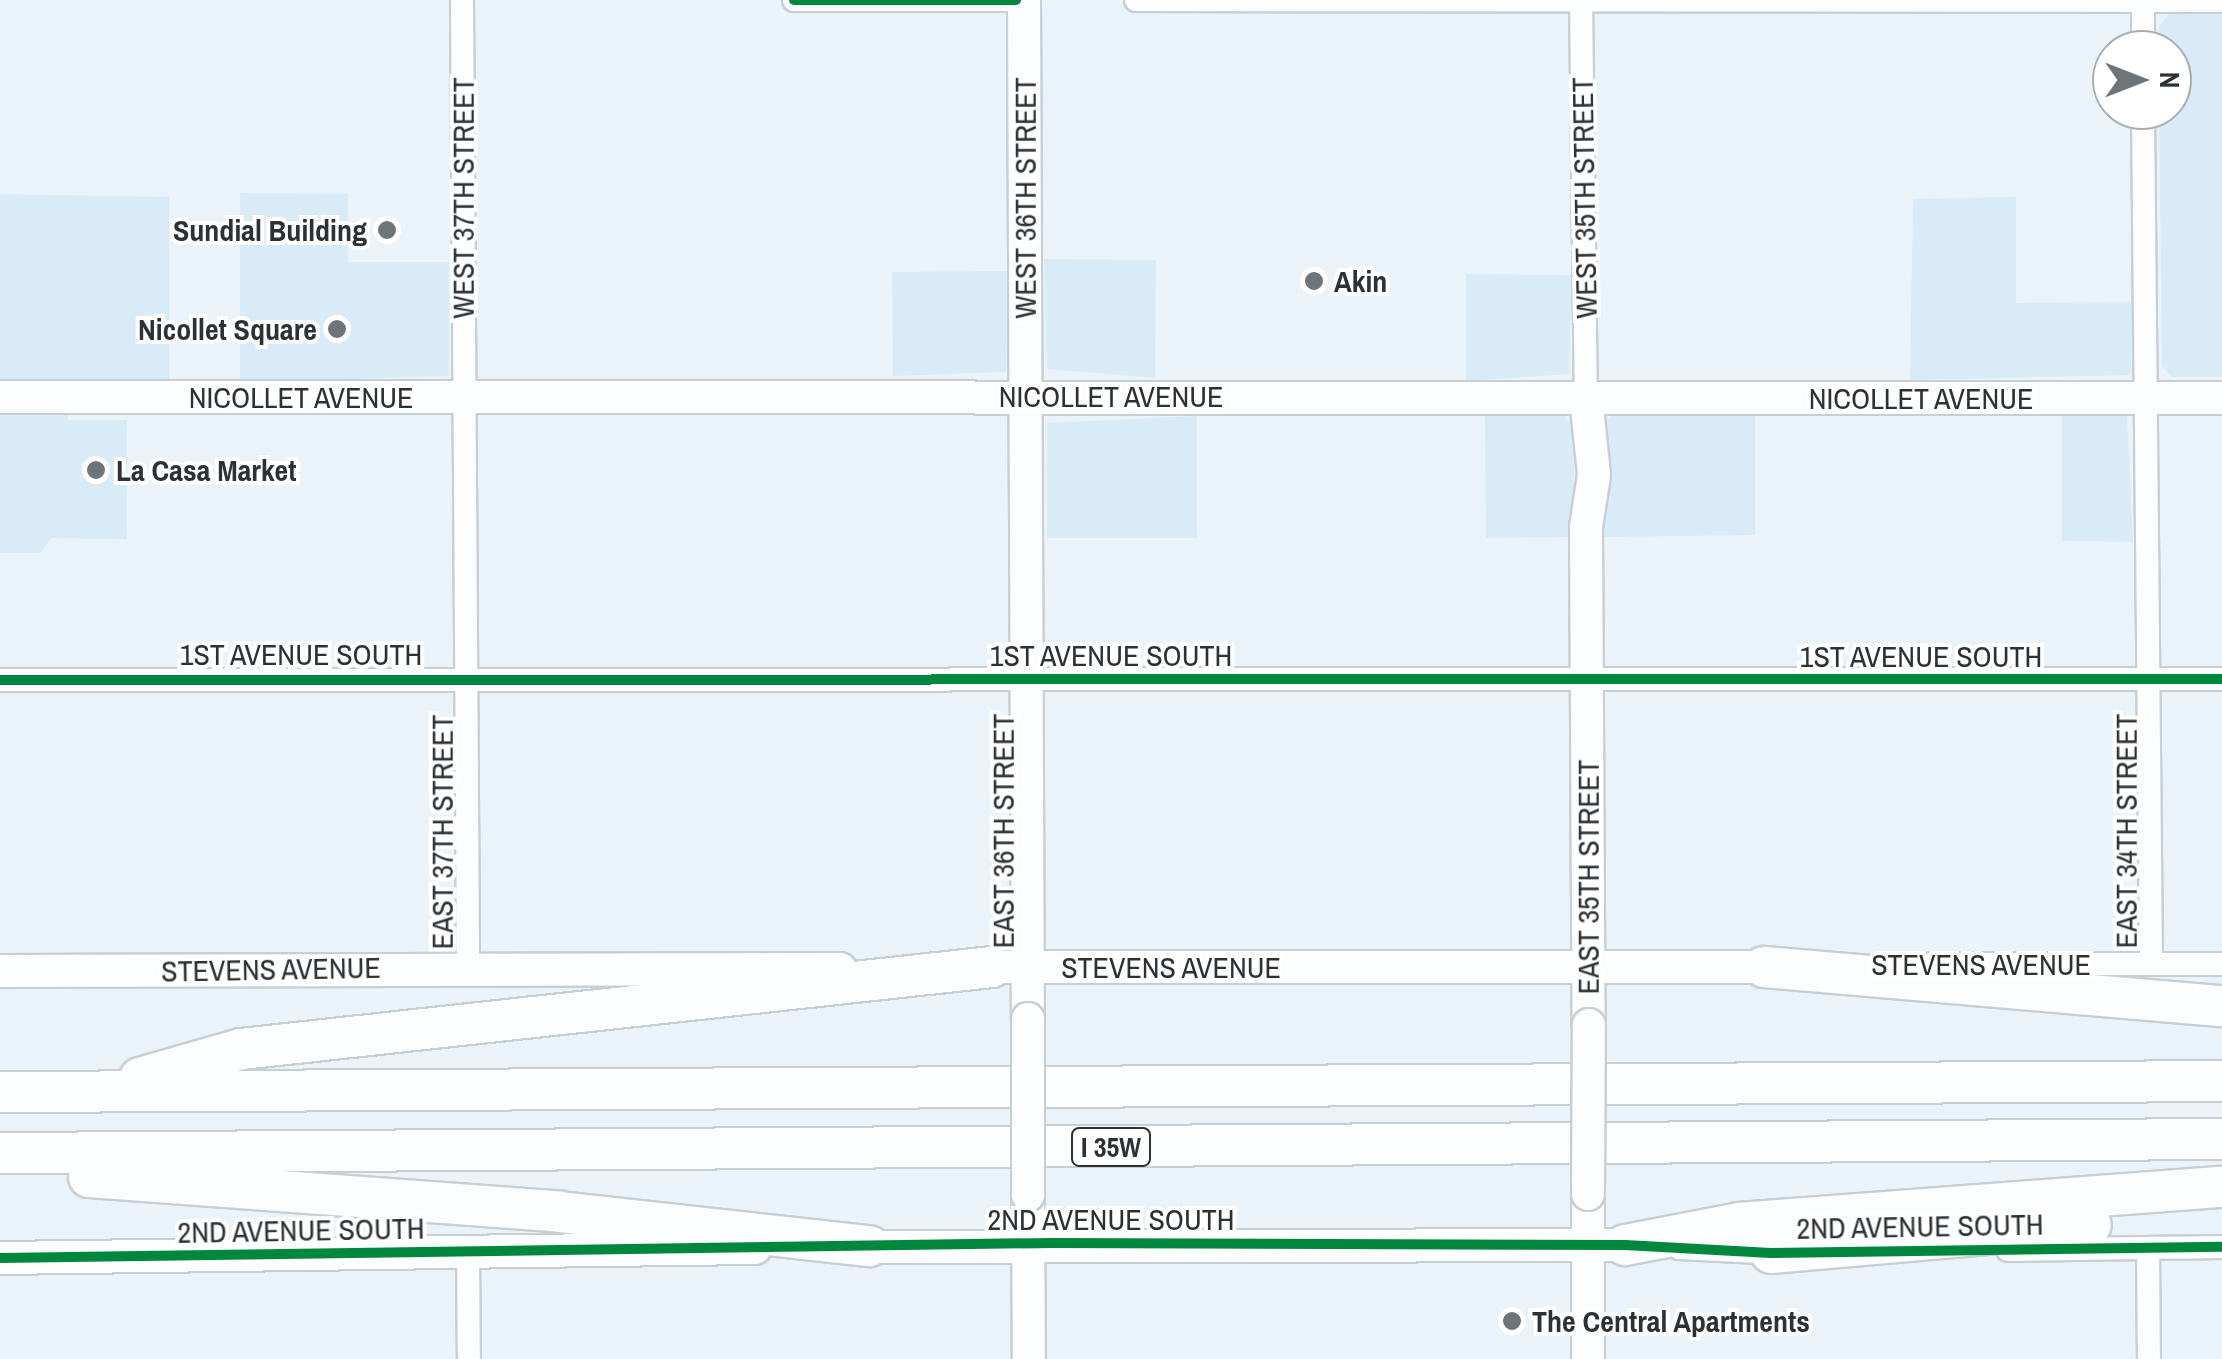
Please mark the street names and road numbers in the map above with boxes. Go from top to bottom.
street label: WEST 37TH STREET [445,77,481,319]
street label: WEST 36TH STREET [1007,77,1043,319]
street label: WEST 35TH STREET [1564,77,1604,319]
street label: NICOLLET AVENUE [998,378,1224,414]
street label: NICOLLET AVENUE [188,379,414,415]
street label: NICOLLET AVENUE [1808,380,2034,416]
street label: 1ST AVENUE SOUTH [179,636,423,672]
street label: 1ST AVENUE SOUTH [989,637,1233,673]
street label: 1ST AVENUE SOUTH [1799,638,2043,674]
street label: EAST 36TH STREET [985,713,1021,949]
street label: EAST 34TH STREET [2108,713,2144,949]
street label: EAST 37TH STREET [424,714,460,950]
street label: EAST 35TH STREET [1570,759,1606,995]
street label: STEVENS AVENUE [1870,946,2092,982]
street label: STEVENS AVENUE [160,949,382,989]
street label: STEVENS AVENUE [1060,949,1282,985]
road number: I 35W [1071,1124,1151,1170]
street label: 2ND AVENUE SOUTH [987,1201,1235,1237]
street label: 2ND AVENUE SOUTH [1796,1206,2044,1246]
street label: 2ND AVENUE SOUTH [177,1210,425,1250]

